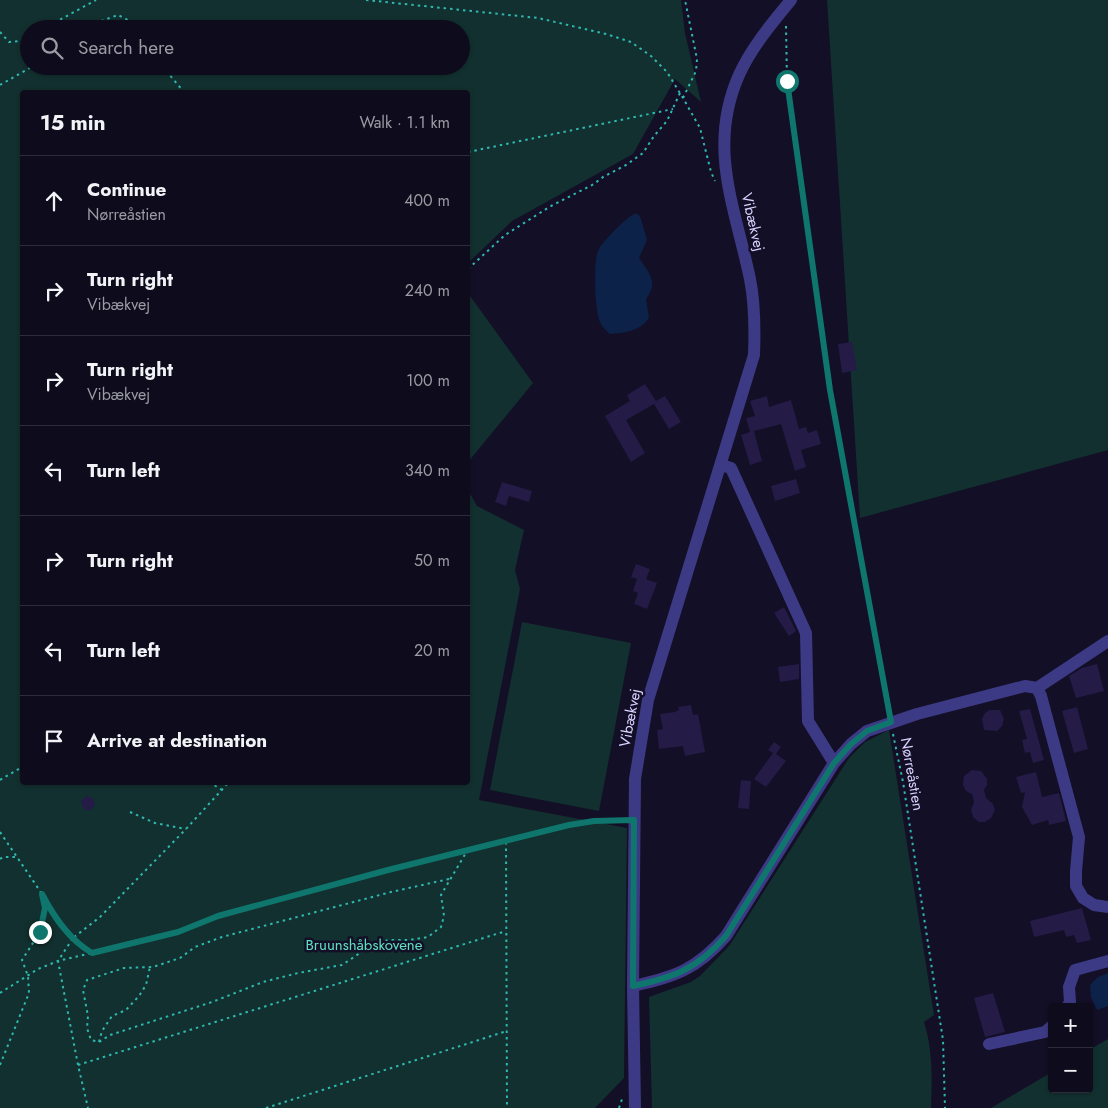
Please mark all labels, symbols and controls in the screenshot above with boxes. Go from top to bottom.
search box [20,20,470,75]
icon: search [38,34,66,62]
text: Search here [78,34,174,61]
route start [776,70,799,93]
text: 15 min [40,108,106,138]
text: Walk · 1.1 km [359,111,450,134]
text: Continue [87,176,166,203]
icon: ahead [40,187,68,215]
text: 400 m [404,189,450,212]
street label: Vibækvej [736,191,770,253]
text: Nørreåstien [87,203,166,226]
text: Turn right [87,266,173,293]
icon: right [40,277,68,305]
text: 240 m [405,279,450,302]
text: Vibækvej [87,293,150,316]
text: Turn right [87,356,173,383]
icon: right [40,367,68,395]
text: 100 m [406,369,450,392]
text: Vibækvej [87,383,150,406]
icon: left [40,457,68,485]
text: Turn left [87,457,160,484]
text: 340 m [405,459,450,482]
icon: right [40,547,68,575]
text: Turn right [87,547,173,574]
text: 50 m [414,549,450,572]
icon: left [40,637,68,665]
text: Turn left [87,637,160,664]
text: 20 m [414,639,450,662]
street label: Vibækvej [614,687,646,749]
icon: arrive [40,727,68,755]
text: Arrive at destination [87,727,267,754]
street label: Nørreåstien [895,736,929,812]
route end [29,921,52,944]
park label: Bruunshåbskovene [306,934,423,956]
map controls [1048,1003,1093,1093]
button: + [1048,1003,1093,1048]
button: − [1048,1048,1093,1093]

